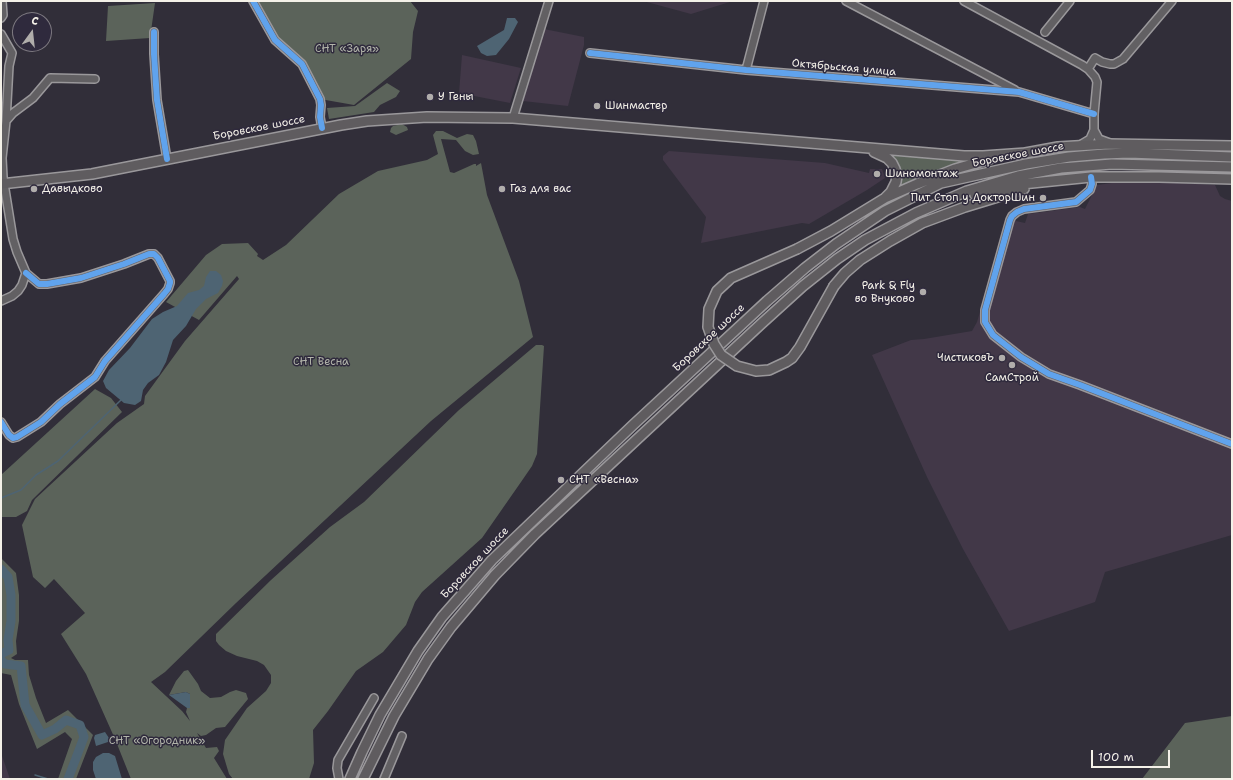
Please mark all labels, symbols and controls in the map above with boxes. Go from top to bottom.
north arrow [12,12,52,52]
text: С [30,13,40,29]
park label: СНТ «Заря» [315,42,379,56]
street label: Октябрьская улица [791,57,897,79]
place label: У Гены [438,90,473,104]
marker: У Гены [425,92,435,102]
place label: Шинмастер [605,99,667,113]
marker: Шинмастер [592,101,602,111]
street label: Боровское шоссе [212,113,306,143]
street label: Боровское шоссе [971,140,1065,170]
place label: Шиномонтаж [885,167,958,181]
marker: Шиномонтаж [872,169,882,179]
place label: Давыдково [42,182,103,196]
place label: Газ для вас [510,182,571,196]
marker: Давыдково [29,184,39,194]
marker: Газ для вас [497,184,507,194]
place label: Пит Стоп у ДокторШин [911,191,1035,205]
marker: Пит Стоп у ДокторШин [1038,193,1048,203]
place label: Park & Fly во Внуково [855,279,915,305]
marker: Park & Fly во Внуково [918,287,928,297]
street label: Боровское шоссе [670,301,748,375]
place label: ЧистиковЪ [937,351,994,365]
marker: ЧистиковЪ [997,353,1007,363]
park label: СНТ Весна [293,355,349,369]
marker: СамСтрой [1007,360,1017,370]
place label: СамСтрой [985,371,1039,385]
place label: СНТ «Весна» [569,473,639,487]
marker: СНТ «Весна» [556,475,566,485]
street label: Боровское шоссе [438,524,512,602]
park label: СНТ «Огородник» [109,734,205,748]
scale bar [1093,742,1172,768]
text: 100 m [1098,749,1134,765]

